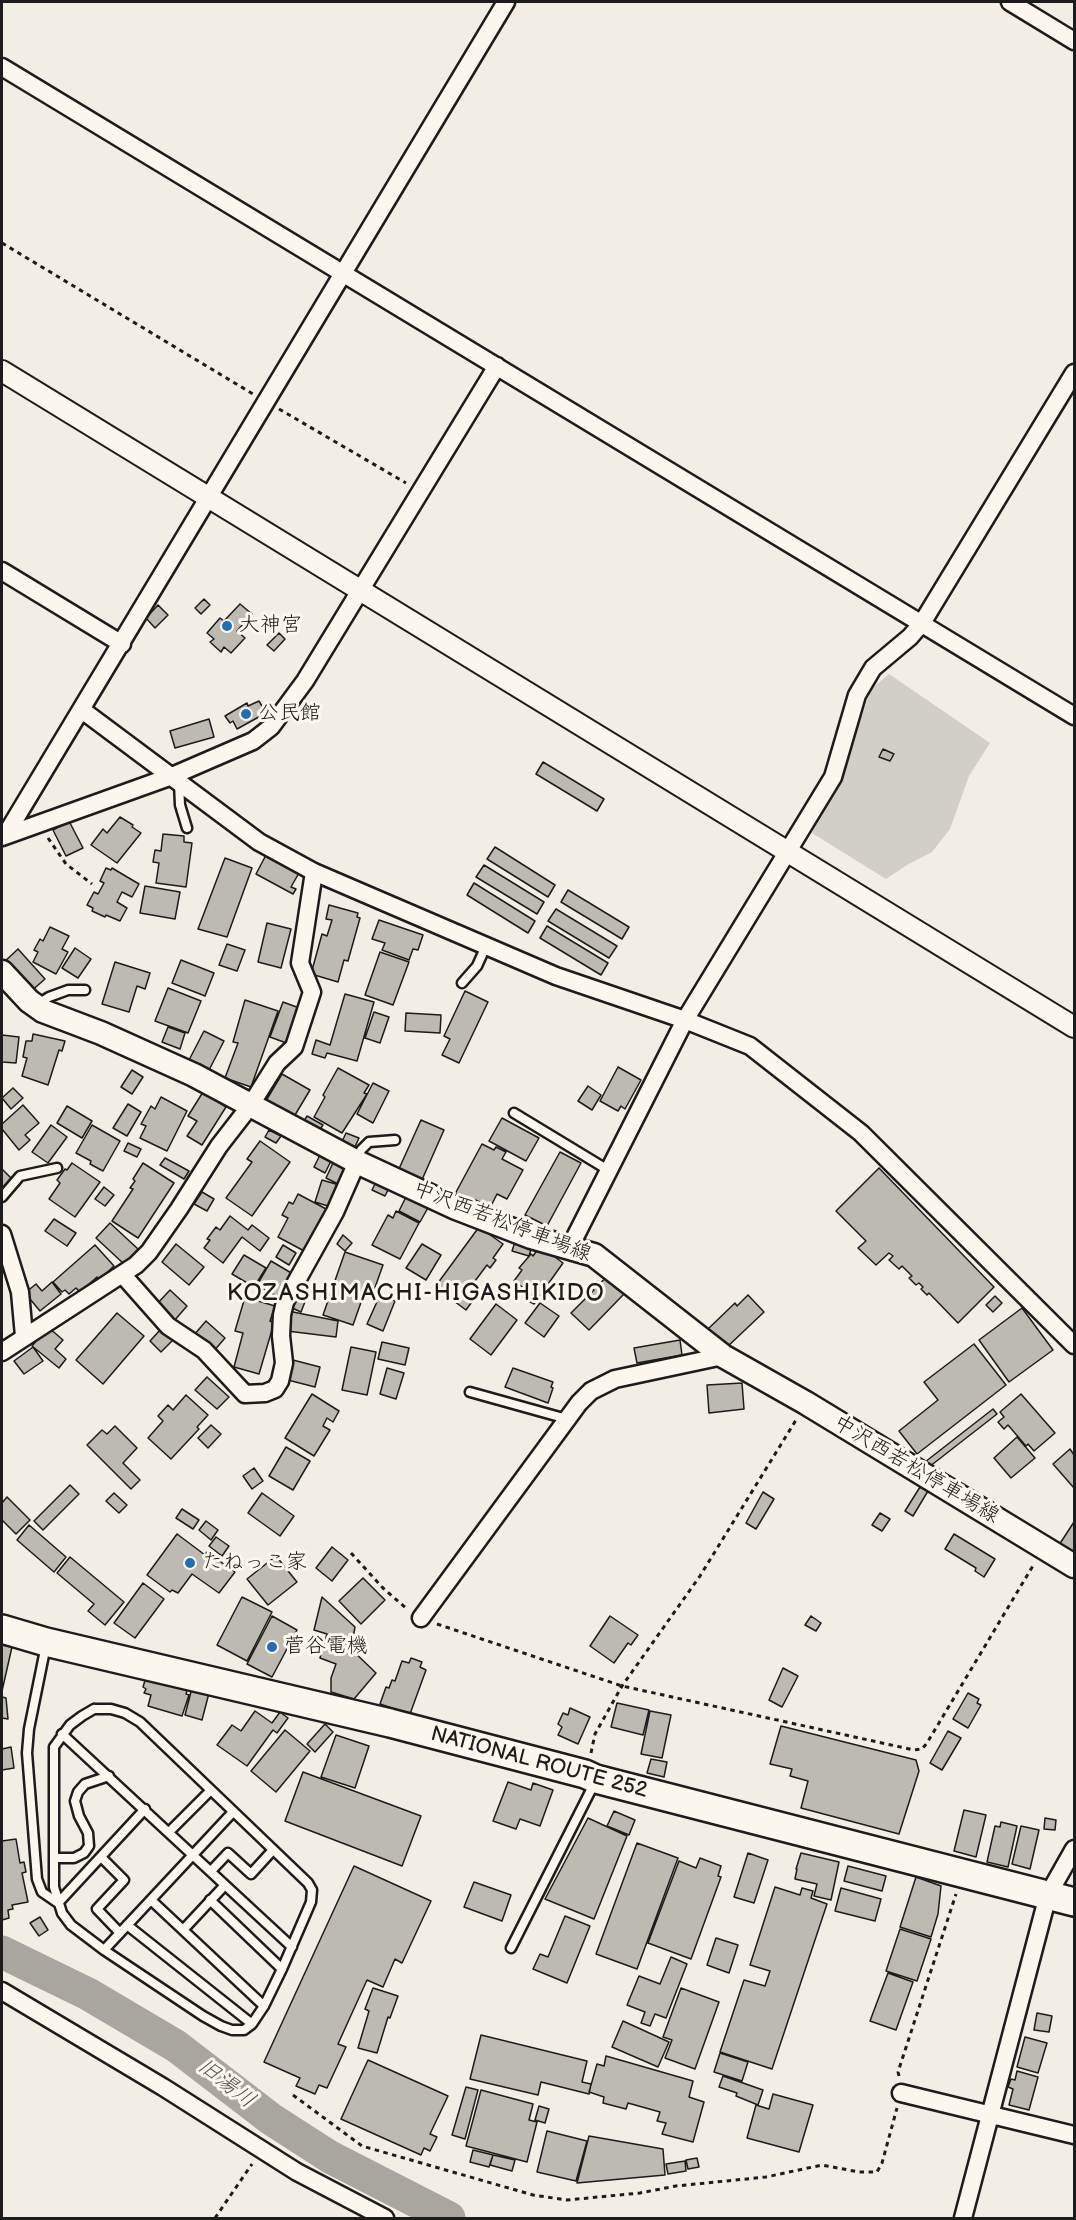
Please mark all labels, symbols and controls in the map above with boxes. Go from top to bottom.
place label: 大神宮 [239,613,302,639]
marker: 大神宮 [220,619,234,633]
place label: 公民館 [258,701,321,727]
marker: 公民館 [239,707,253,721]
street label: 中沢西若松停車場線 [409,1176,595,1268]
district label: KOZASHIMACHI-HIGASHIKIDO [227,1280,605,1308]
street label: 中沢西若松停車場線 [829,1411,1003,1529]
place label: たねっこ家 [202,1550,307,1576]
marker: たねっこ家 [183,1556,197,1570]
place label: 菅谷電機 [284,1634,368,1660]
marker: 菅谷電機 [265,1640,279,1654]
street label: NATIONAL ROUTE 252 [428,1722,650,1804]
water label: 旧湯川 [192,2053,260,2115]

